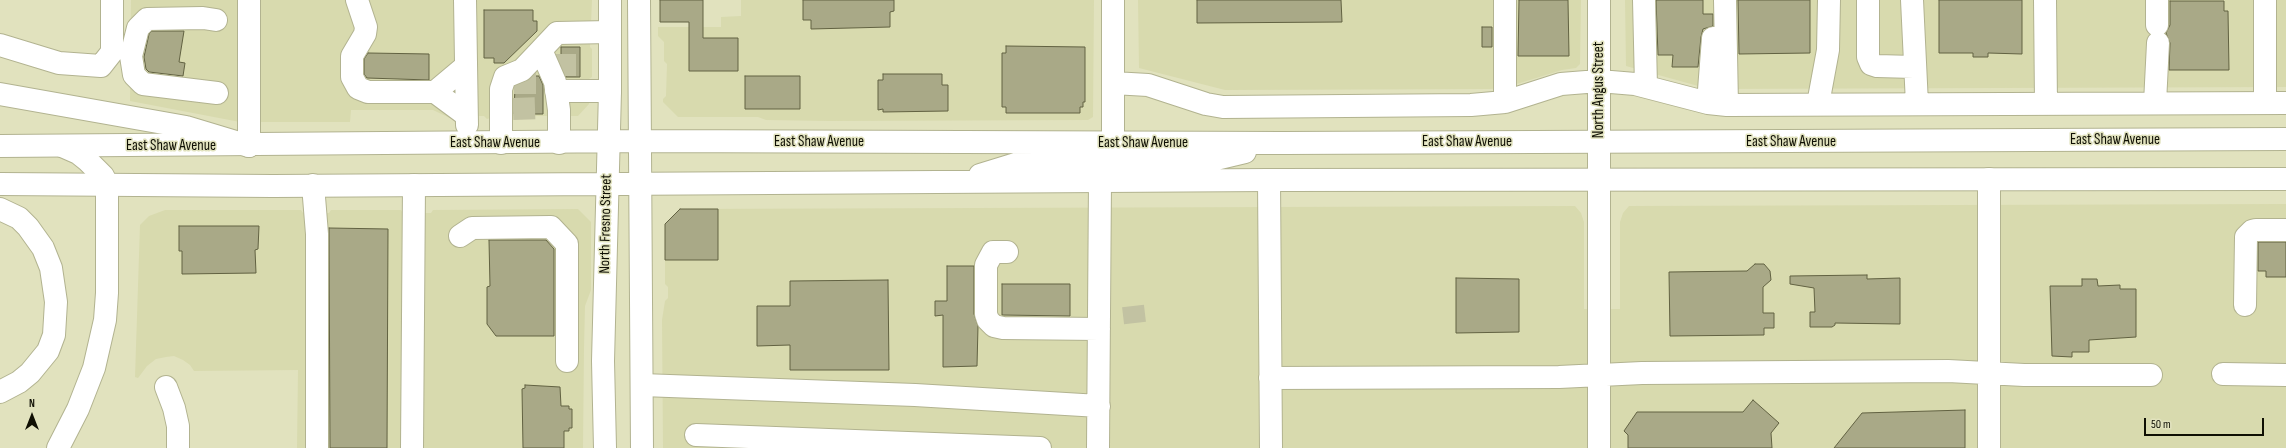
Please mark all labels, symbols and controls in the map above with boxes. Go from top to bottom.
street label: North Angus Street [1590,42,1608,138]
street label: East Shaw Avenue [2070,131,2160,149]
street label: East Shaw Avenue [774,133,864,151]
street label: East Shaw Avenue [1422,133,1512,151]
street label: East Shaw Avenue [1746,133,1836,151]
street label: East Shaw Avenue [450,134,540,152]
street label: East Shaw Avenue [1098,134,1188,152]
street label: East Shaw Avenue [126,137,216,155]
street label: North Fresno Street [596,174,616,274]
north arrow [12,396,52,436]
text: N [29,397,35,410]
scale bar [2146,410,2266,436]
text: 50 m [2151,417,2171,432]

